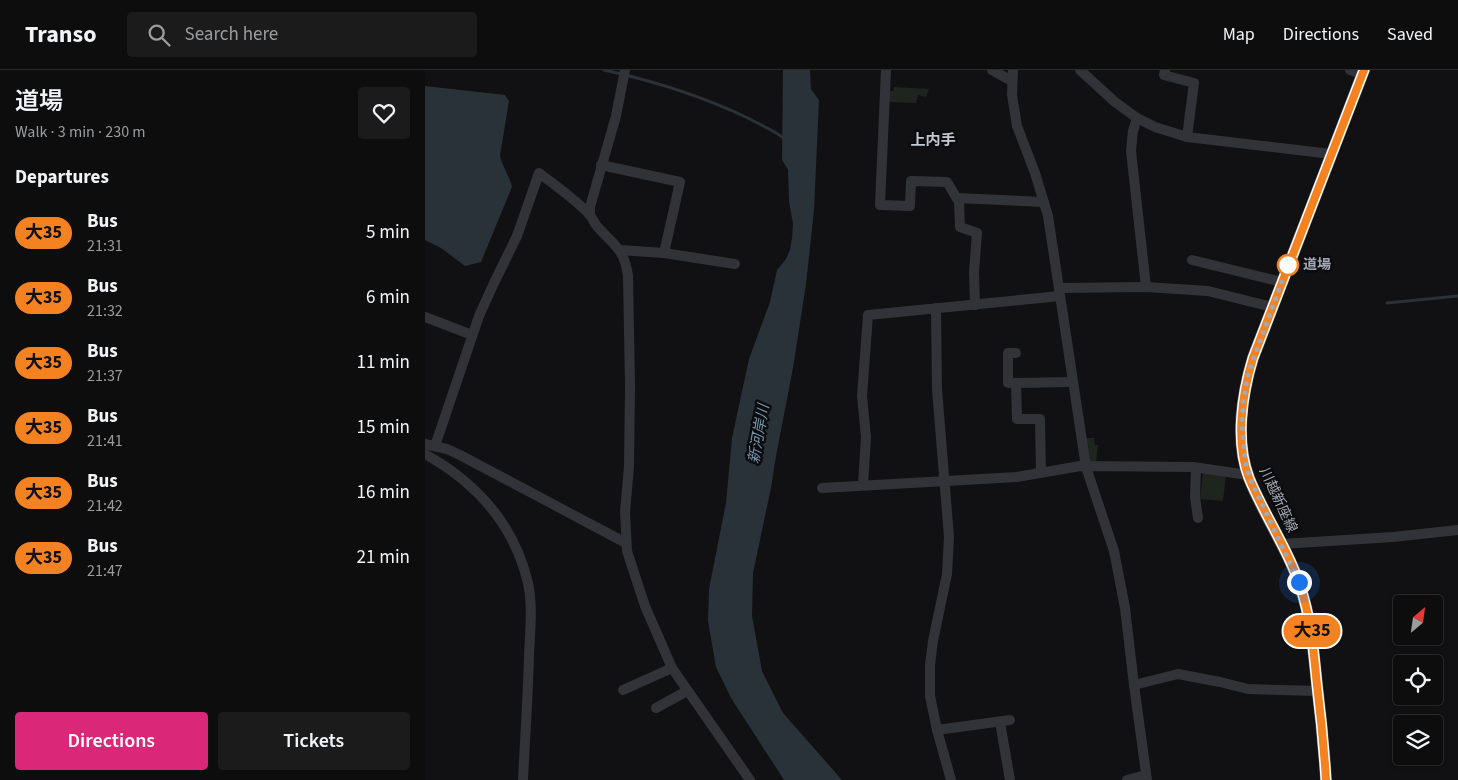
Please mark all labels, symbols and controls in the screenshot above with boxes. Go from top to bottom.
search box [127,12,477,57]
text: Transo [25,17,97,52]
icon: search [145,21,173,49]
text: Search here [185,21,278,48]
text: Map [1223,22,1255,47]
text: Directions [1283,22,1359,47]
text: Saved [1387,22,1433,47]
text: 道場 [15,84,63,119]
button: heart [358,87,410,139]
text: Walk · 3 min · 230 m [15,121,146,143]
district label: 上内手 [910,130,956,151]
text: Departures [15,164,109,191]
text: Bus [87,208,118,235]
text: 5 min [366,219,410,246]
text: 大35 [25,220,62,245]
text: 21:31 [87,235,123,257]
marker: 道場 [1277,254,1299,276]
place label: 道場 [1303,255,1331,275]
text: Bus [87,273,118,300]
text: 6 min [366,284,410,311]
text: 大35 [25,285,62,310]
text: 21:32 [87,300,123,322]
text: Bus [87,338,118,365]
text: 11 min [356,349,410,376]
text: 大35 [25,350,62,375]
text: 21:37 [87,365,123,387]
water label: 新河岸川 [743,401,775,465]
text: Bus [87,403,118,430]
text: 15 min [356,414,410,441]
text: 大35 [25,415,62,440]
text: 21:41 [87,430,123,452]
street label: 川越新座線 [1254,464,1302,536]
text: Bus [87,468,118,495]
text: 16 min [356,479,410,506]
text: 大35 [25,480,62,505]
text: 21:42 [87,495,123,517]
text: Bus [87,533,118,560]
text: 21 min [356,544,410,571]
text: 大35 [25,545,62,570]
text: 21:47 [87,560,123,582]
your location [1287,570,1312,595]
north arrow [1393,595,1443,645]
map controls [1393,595,1443,765]
line badge: 大35 [1283,615,1341,647]
text: 大35 [1293,618,1331,643]
button: locate [1393,655,1443,705]
button: Directions [15,712,208,770]
button: Tickets [218,712,410,770]
button: layers [1393,715,1443,765]

